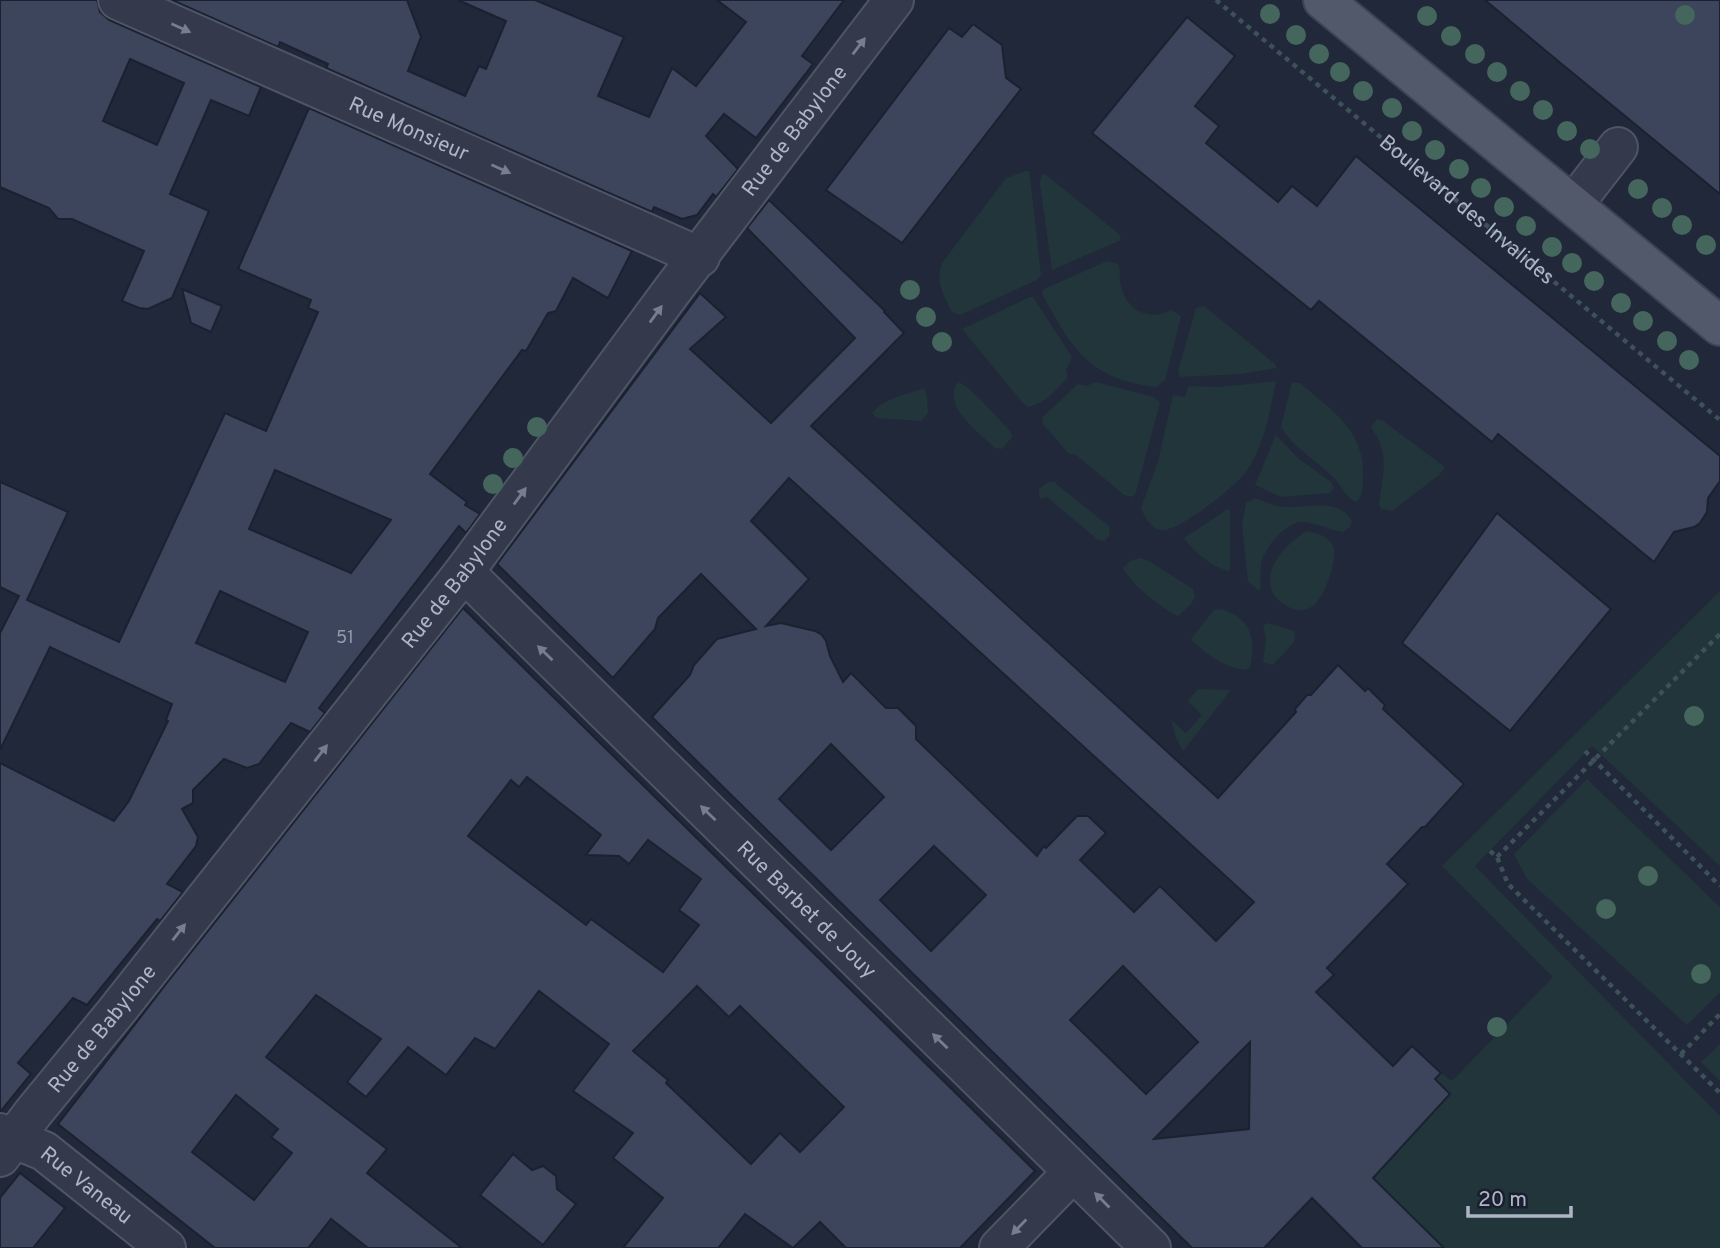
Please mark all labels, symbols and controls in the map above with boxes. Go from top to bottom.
one-way arrow [171,22,191,34]
one-way arrow [852,37,866,55]
street label: Rue de Babylone [737,60,854,203]
street label: Rue Monsieur [344,91,473,168]
street label: Boulevard des Invalides [1373,130,1560,291]
one-way arrow [491,163,511,175]
one-way arrow [648,305,663,323]
one-way arrow [513,488,528,506]
street label: Rue de Babylone [396,513,514,655]
house number: 51 [336,627,354,650]
one-way arrow [538,645,554,662]
one-way arrow [313,745,328,763]
one-way arrow [700,805,717,821]
street label: Rue Barbet de Jouy [730,836,881,985]
one-way arrow [172,923,187,941]
street label: Rue de Babylone [43,959,163,1099]
one-way arrow [932,1033,949,1049]
street label: Rue Vaneau [34,1141,137,1231]
scale bar [1468,1174,1571,1218]
text: 20 m [1478,1187,1527,1214]
one-way arrow [1095,1192,1111,1209]
one-way arrow [1011,1219,1028,1235]

